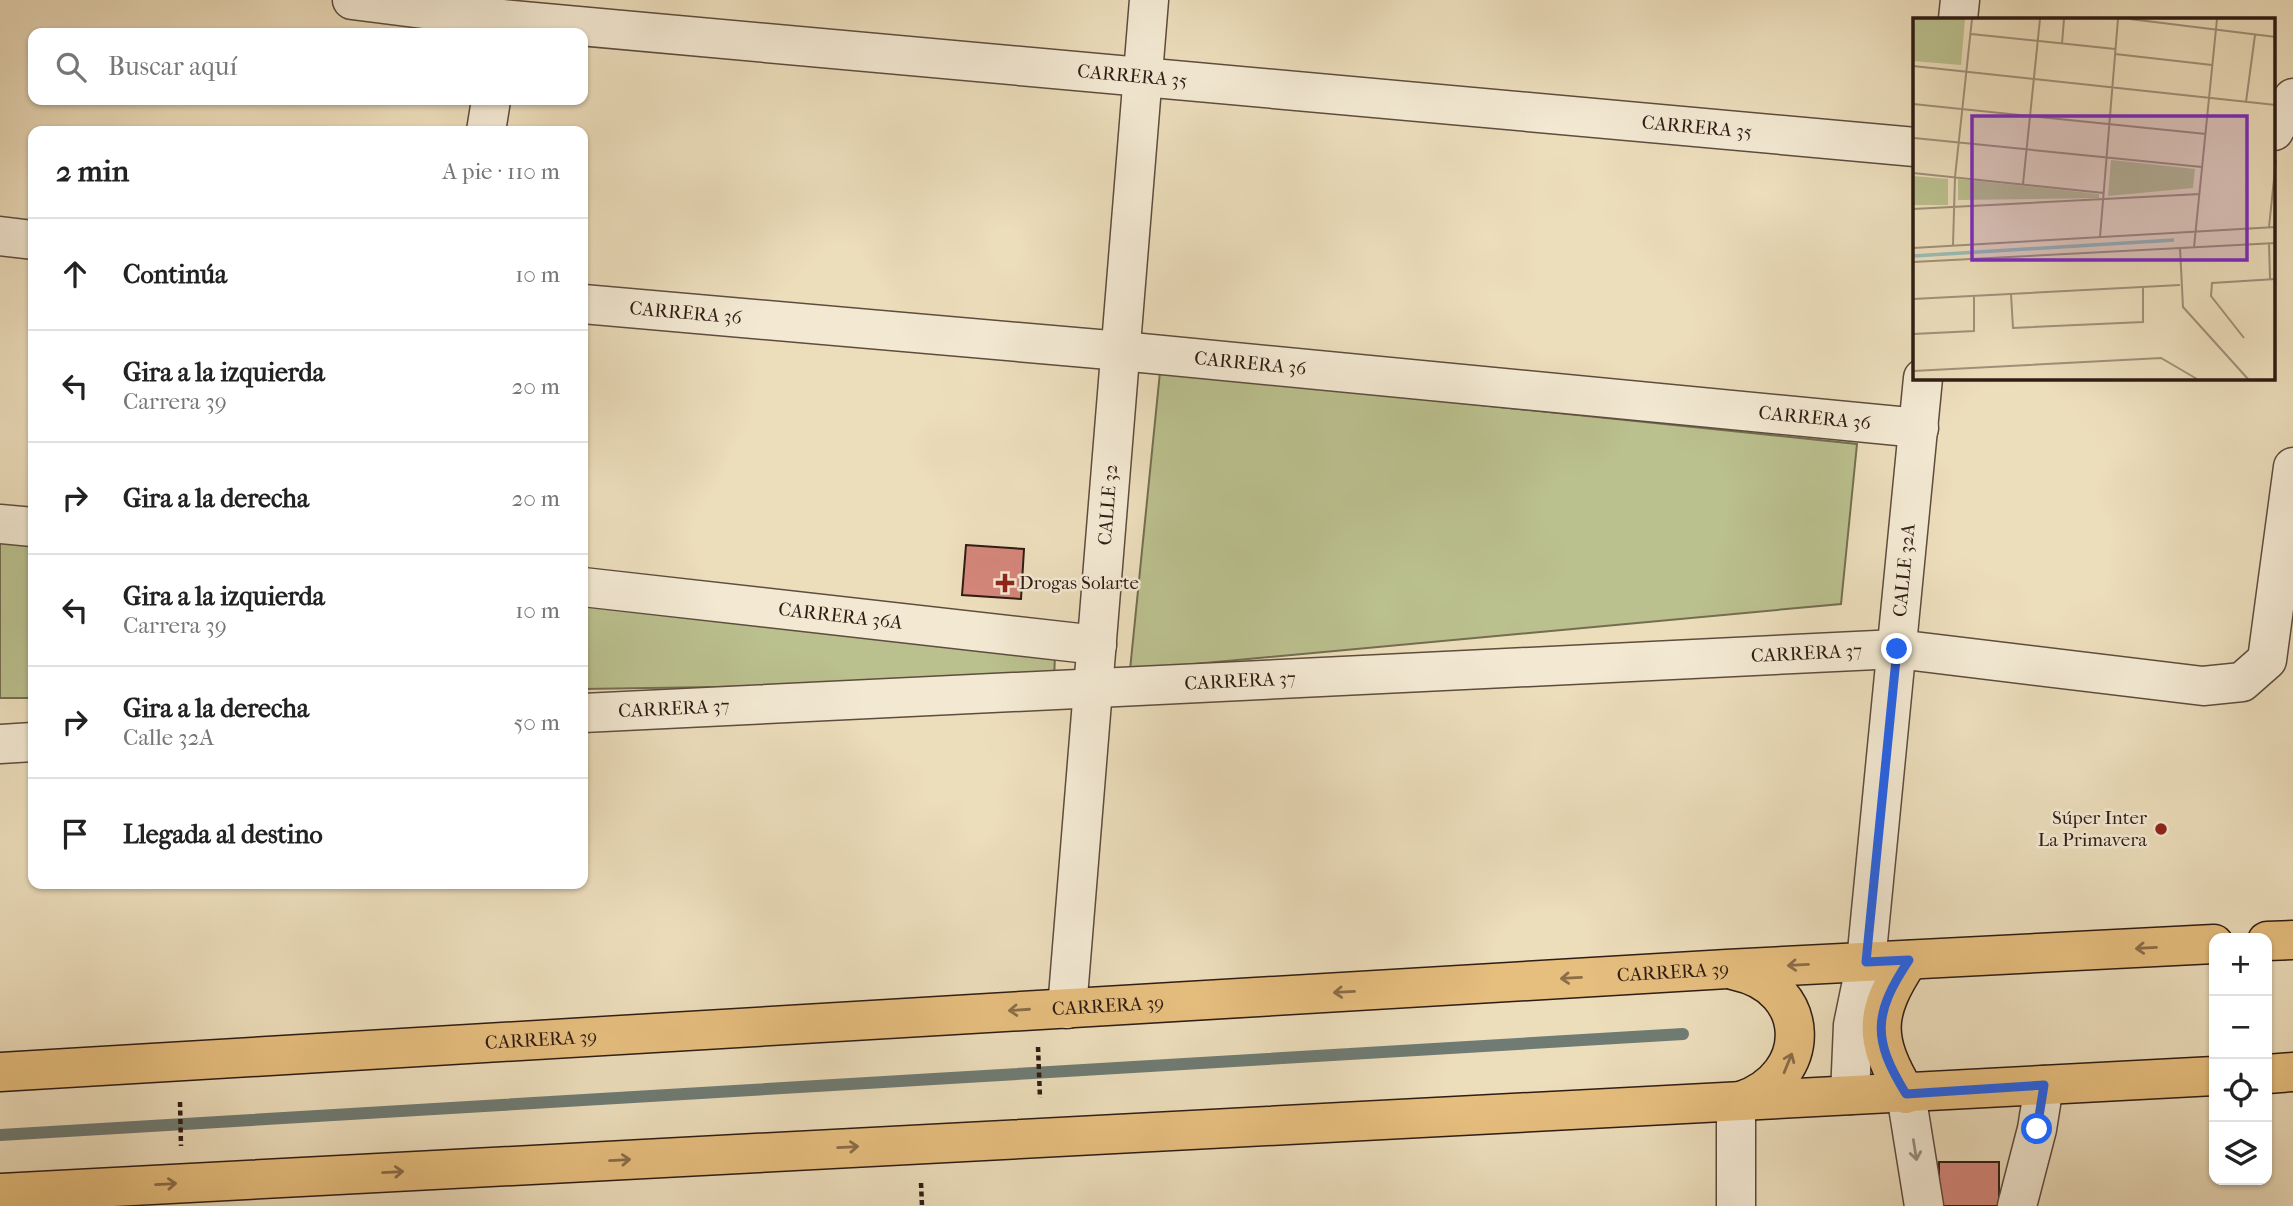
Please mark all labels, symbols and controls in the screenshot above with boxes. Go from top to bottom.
inset map [1913,18,2276,380]
search box [28,28,588,105]
icon: search [52,48,90,86]
text: Buscar aquí [108,51,237,82]
street label: CARRERA 35 [1076,60,1188,92]
street label: CARRERA 35 [1641,111,1753,143]
text: 2 min [56,154,129,189]
text: A pie · 110 m [442,158,560,185]
icon: ahead [56,255,94,293]
text: Continúa [123,259,227,290]
text: 10 m [515,261,560,288]
street label: CARRERA 36 [629,297,743,329]
street label: CARRERA 36 [1193,347,1308,380]
text: Gira a la izquierda [123,357,325,388]
icon: left [56,367,94,405]
text: 20 m [511,373,560,400]
text: Carrera 39 [123,388,227,415]
street label: CARRERA 36 [1758,402,1873,434]
street label: CALLE 32 [1094,463,1122,546]
icon: right [56,479,94,517]
text: Gira a la derecha [123,483,309,514]
text: 20 m [511,485,560,512]
street label: CALLE 32A [1889,522,1920,618]
place label: Drogas Solarte [1019,572,1139,594]
marker: Drogas Solarte [997,575,1013,591]
text: Gira a la izquierda [123,581,325,612]
icon: left [56,591,94,629]
text: 10 m [515,597,560,624]
street label: CARRERA 36A [777,598,904,634]
text: Carrera 39 [123,612,227,639]
route end [1881,633,1912,664]
street label: CARRERA 37 [1750,640,1863,667]
street label: CARRERA 37 [1184,667,1296,695]
text: Gira a la derecha [123,693,309,724]
street label: CARRERA 37 [618,695,730,722]
icon: right [56,703,94,741]
text: 50 m [513,709,560,736]
text: Calle 32A [123,724,214,751]
place label: Súper Inter La Primavera [2038,807,2148,851]
icon: arrive [56,815,94,853]
text: Llegada al destino [123,819,323,850]
marker: Súper Inter La Primavera [2153,821,2169,837]
map controls [2209,933,2272,1185]
button: + [2209,933,2272,996]
one-way arrow [2135,941,2158,954]
street label: CARRERA 39 [1616,958,1730,987]
one-way arrow [1787,959,1810,972]
one-way arrow [1560,972,1583,985]
one-way arrow [1333,986,1356,999]
street label: CARRERA 39 [1051,992,1165,1020]
button: − [2209,996,2272,1059]
one-way arrow [1008,1004,1031,1017]
street label: CARRERA 39 [484,1025,598,1054]
one-way arrow [1782,1053,1795,1075]
button: locate [2209,1059,2272,1122]
route start [2021,1113,2052,1144]
button: layers [2209,1122,2272,1185]
one-way arrow [1909,1138,1922,1161]
one-way arrow [836,1141,859,1154]
one-way arrow [609,1153,632,1166]
one-way arrow [381,1165,404,1178]
one-way arrow [154,1178,177,1191]

